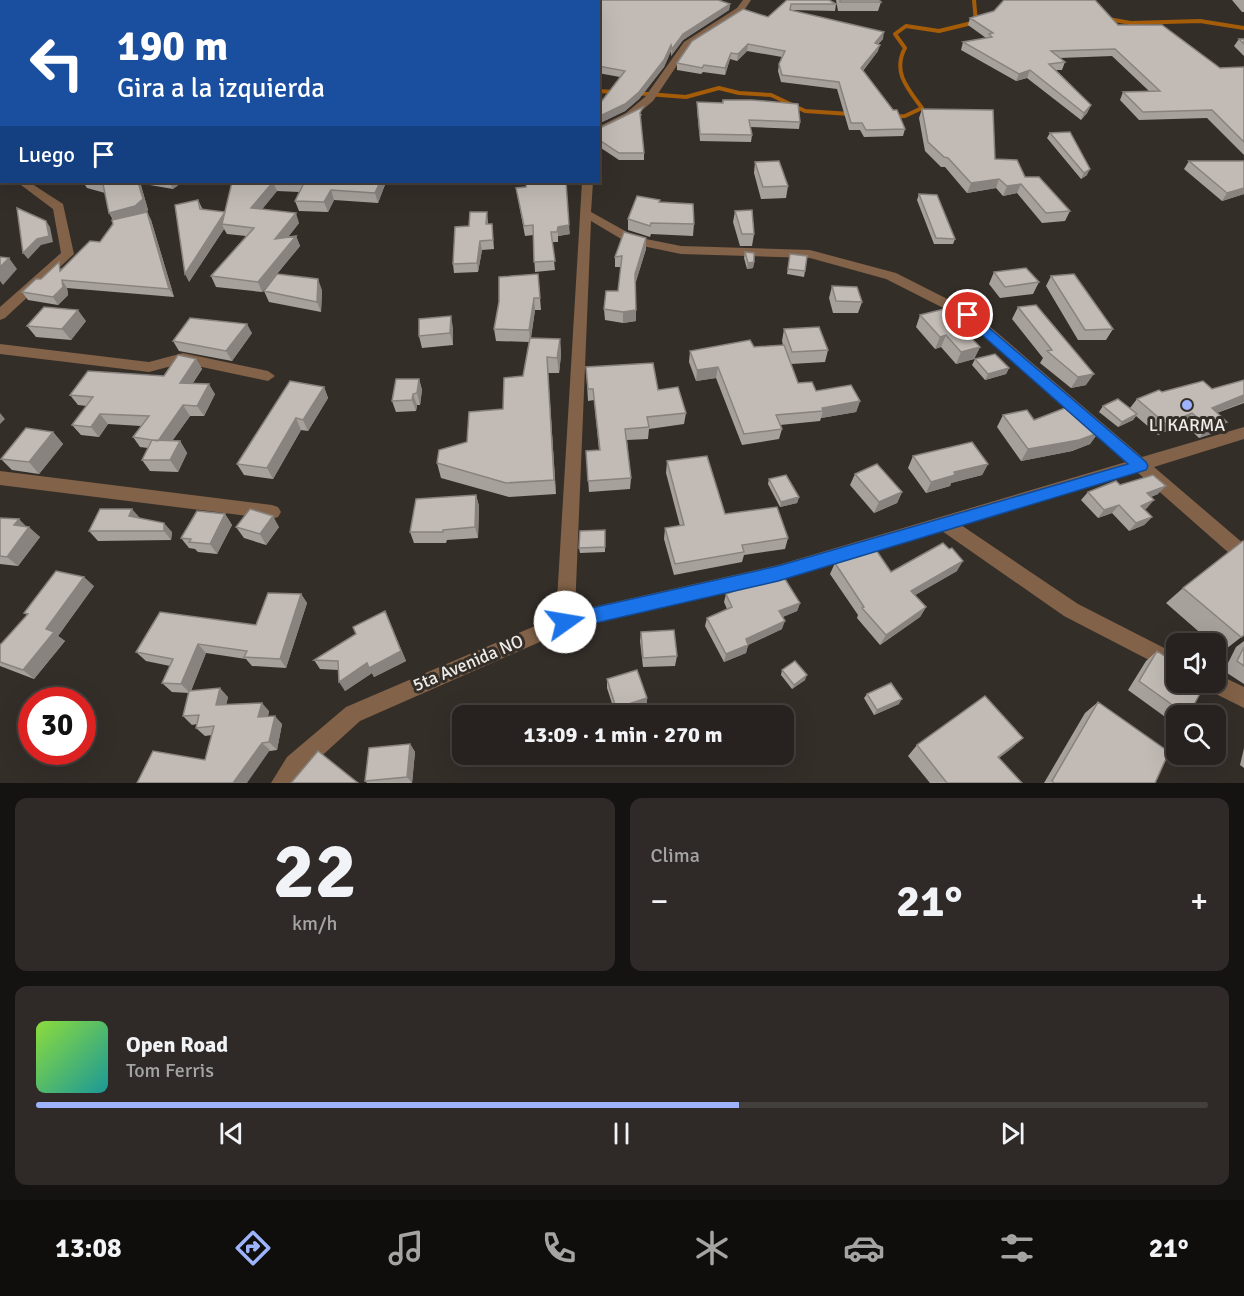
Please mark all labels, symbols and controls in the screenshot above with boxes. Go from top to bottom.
text: 190 m [117,21,228,72]
icon: left [18,24,96,102]
text: Gira a la izquierda [117,72,325,105]
icon: arrive [87,138,120,171]
text: Luego [18,141,75,168]
pin [942,289,993,340]
icon: arrive [951,298,984,331]
marker: LI KARMA [1180,398,1194,412]
place label: LI KARMA [1149,414,1225,436]
position arrow [533,590,597,654]
street label: 5ta Avenida NO [409,630,527,696]
map controls [1166,633,1226,765]
button: sound [1166,633,1226,693]
speed limit sign: 30 [18,687,96,765]
button: search [1166,705,1226,765]
text: 13:09 · 1 min · 270 m [523,721,723,748]
text: 22 [273,824,357,920]
text: Clima [651,843,700,868]
text: 21° [896,874,963,929]
text: − [651,881,668,922]
text: + [1190,881,1208,922]
text: km/h [292,911,337,936]
text: Open Road [126,1031,228,1058]
text: Tom Ferris [126,1058,214,1083]
icon: previous [215,1117,248,1150]
icon: pause [605,1117,638,1150]
icon: next [996,1117,1029,1150]
icon: directions [232,1227,274,1269]
icon: music [385,1227,427,1269]
icon: phone [538,1227,580,1269]
icon: climate [691,1227,733,1269]
icon: car [843,1227,885,1269]
icon: filters [996,1227,1038,1269]
text: 13:08 [55,1232,122,1265]
text: 21° [1149,1232,1189,1265]

